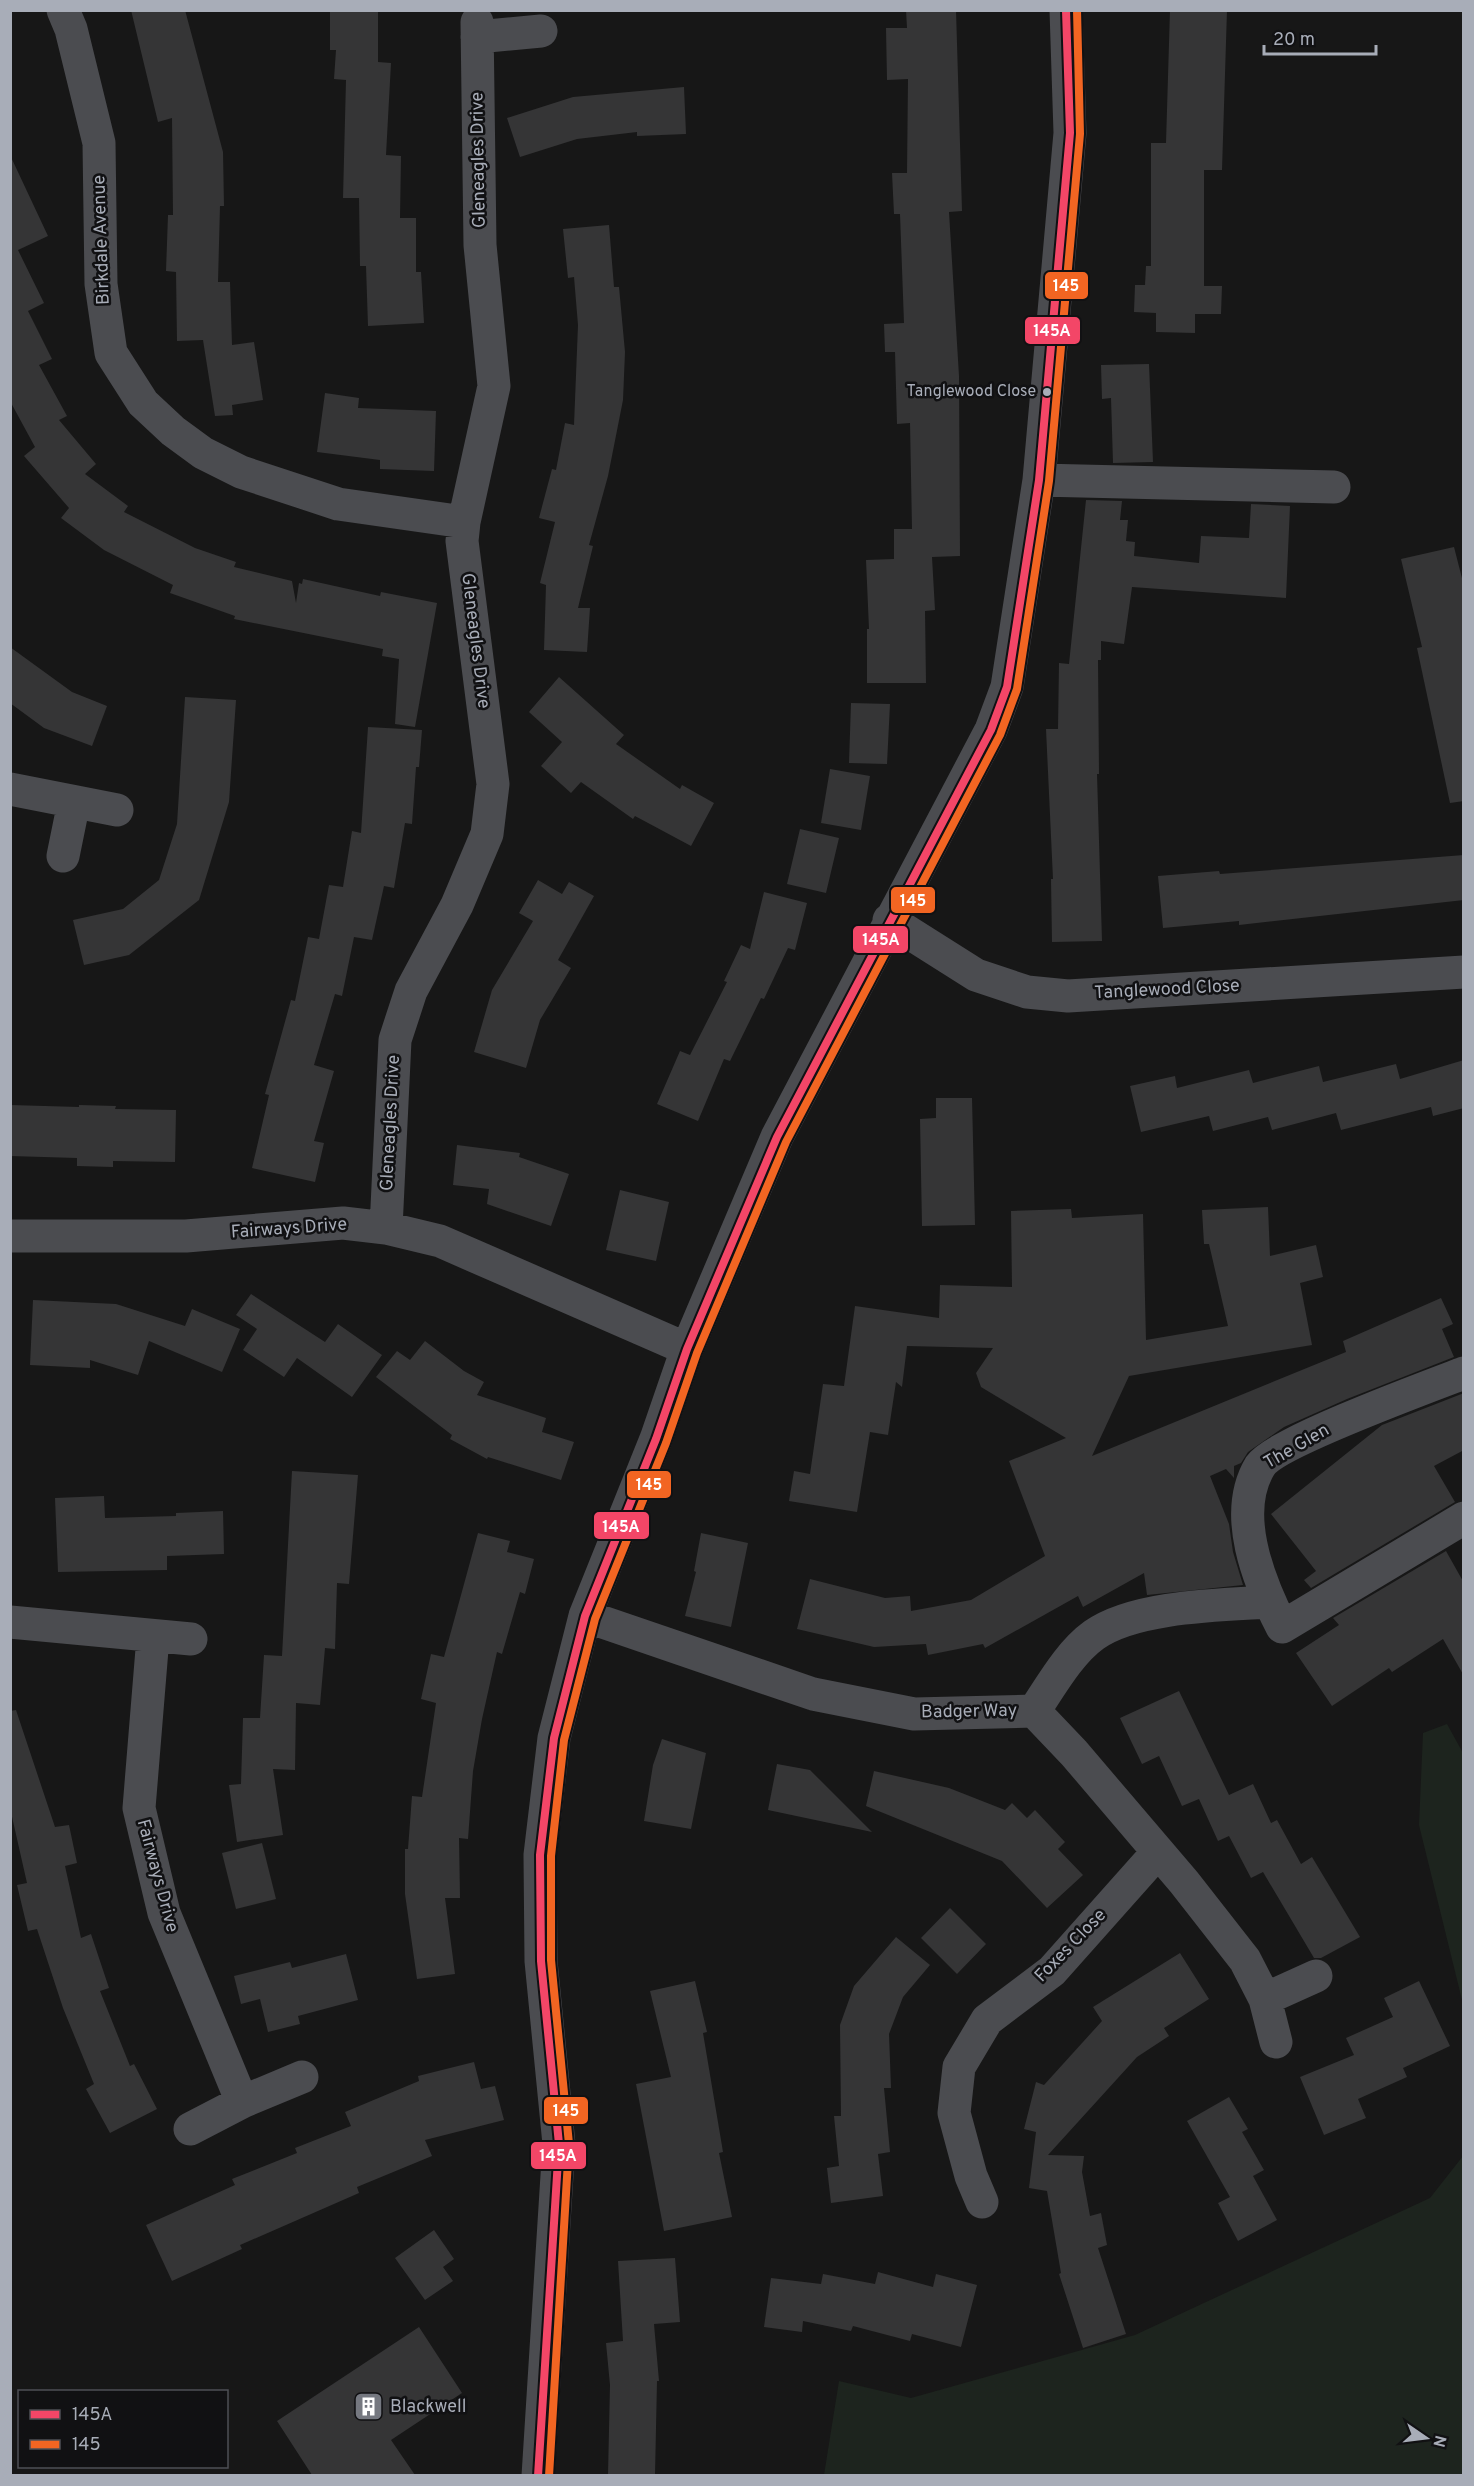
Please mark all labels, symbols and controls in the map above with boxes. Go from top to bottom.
scale bar [1264,18,1376,56]
text: 20 m [1273,29,1315,52]
street label: Gleneagles Drive [466,92,492,228]
street label: Birkdale Avenue [88,175,116,305]
line badge: 145 [1044,271,1089,300]
text: 145 [1053,277,1079,297]
line badge: 145A [1024,316,1081,345]
text: 145A [1033,322,1071,342]
place label: Tanglewood Close [907,382,1036,402]
marker: Tanglewood Close [1041,386,1053,398]
street label: Gleneagles Drive [455,572,495,710]
line badge: 145 [890,886,936,914]
text: 145 [900,892,926,912]
line badge: 145A [852,925,909,954]
text: 145A [862,931,900,951]
street label: Tanglewood Close [1094,975,1240,1005]
street label: Gleneagles Drive [376,1054,406,1192]
street label: Fairways Drive [230,1213,348,1245]
street label: The Glen [1260,1419,1334,1475]
line badge: 145 [626,1470,672,1499]
text: 145 [636,1476,662,1496]
line badge: 145A [593,1511,650,1540]
text: 145A [602,1518,640,1538]
street label: Badger Way [921,1700,1017,1724]
street label: Fairways Drive [131,1817,183,1935]
street label: Foxes Close [1030,1904,1112,1988]
line badge: 145 [543,2096,589,2125]
text: 145 [553,2102,579,2122]
line badge: 145A [530,2141,587,2170]
text: 145A [539,2147,577,2167]
legend [18,2390,228,2468]
building icon: Blackwell [353,2391,385,2423]
place label: Blackwell [390,2396,466,2419]
text: 145A [72,2404,113,2427]
north arrow [1396,2408,1456,2468]
text: N [1428,2433,1450,2449]
text: 145 [72,2434,101,2457]

